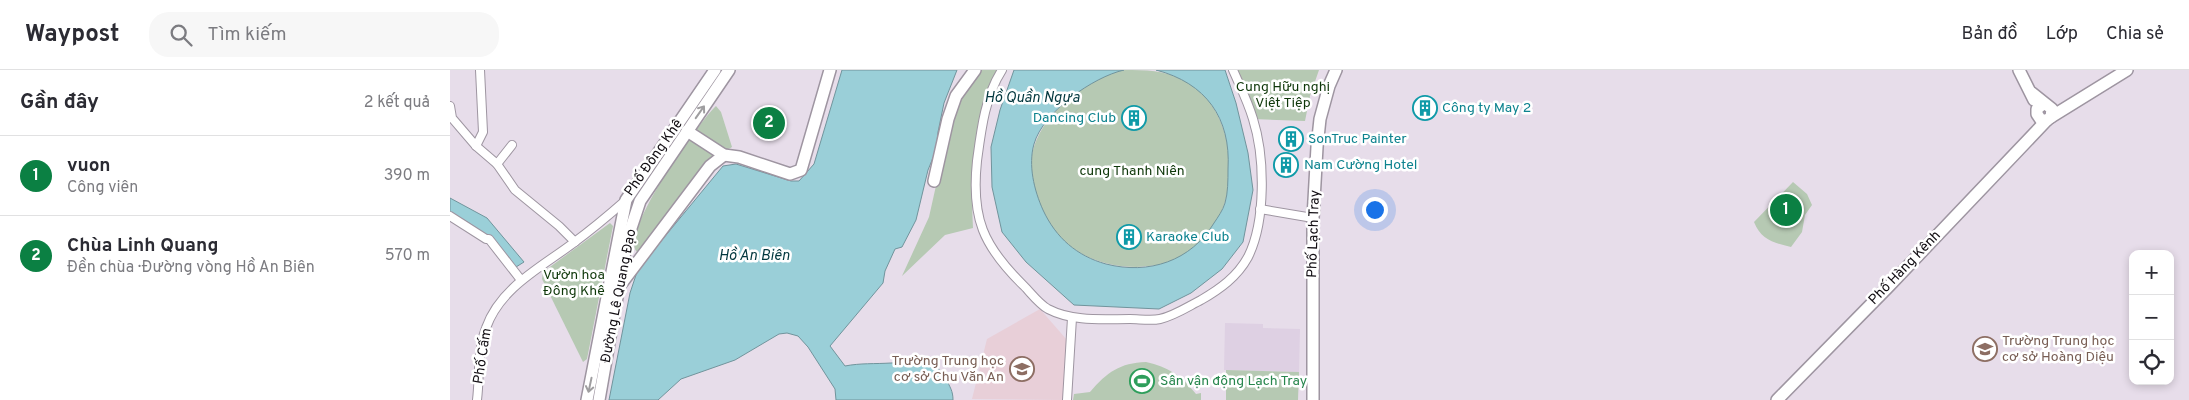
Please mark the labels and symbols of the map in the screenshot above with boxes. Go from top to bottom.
park label: Cung Hữu nghị Việt Tiệp [1236,79,1330,112]
water label: Hồ Quần Ngựa [984,88,1080,108]
building icon: Công ty May 2 [1412,95,1438,121]
place label: Công ty May 2 [1442,100,1531,117]
pin: 2 [753,104,785,142]
one-way arrow [695,105,705,119]
building icon: Dancing Club [1121,105,1147,131]
place label: Dancing Club [1033,110,1116,127]
street label: Phố Đông Khê [621,116,687,200]
building icon: SonTruc Painter [1278,126,1304,152]
place label: SonTruc Painter [1308,131,1407,148]
building icon: Nam Cường Hotel [1273,152,1299,178]
place label: Nam Cường Hotel [1304,157,1417,174]
park label: cung Thanh Niên [1079,163,1185,180]
street label: Phố Lạch Tray [1304,190,1324,278]
pin: 1 [1770,191,1802,229]
your location [1362,197,1388,223]
building icon: Karaoke Club [1116,224,1142,250]
street label: Đường Lê Quang Đạo [598,227,640,364]
street label: Phố Hàng Kênh [1865,227,1945,309]
place label: Karaoke Club [1146,229,1230,246]
water label: Hồ An Biên [718,246,790,266]
park label: Vườn hoa Đông Khê [543,267,605,300]
street label: Phố Cấm [470,327,496,385]
place label: Trường Trung học cơ sở Hoàng Diệu [2002,333,2115,366]
school or university icon: Trường Trung học cơ sở Hoàng Diệu [1972,336,1998,362]
place label: Trường Trung học cơ sở Chu Văn An [891,353,1004,386]
school or university icon: Trường Trung học cơ sở Chu Văn An [1009,356,1035,382]
sports icon: Sân vận động Lạch Tray [1129,368,1155,394]
place label: Sân vận động Lạch Tray [1160,373,1307,390]
one-way arrow [585,377,594,393]

